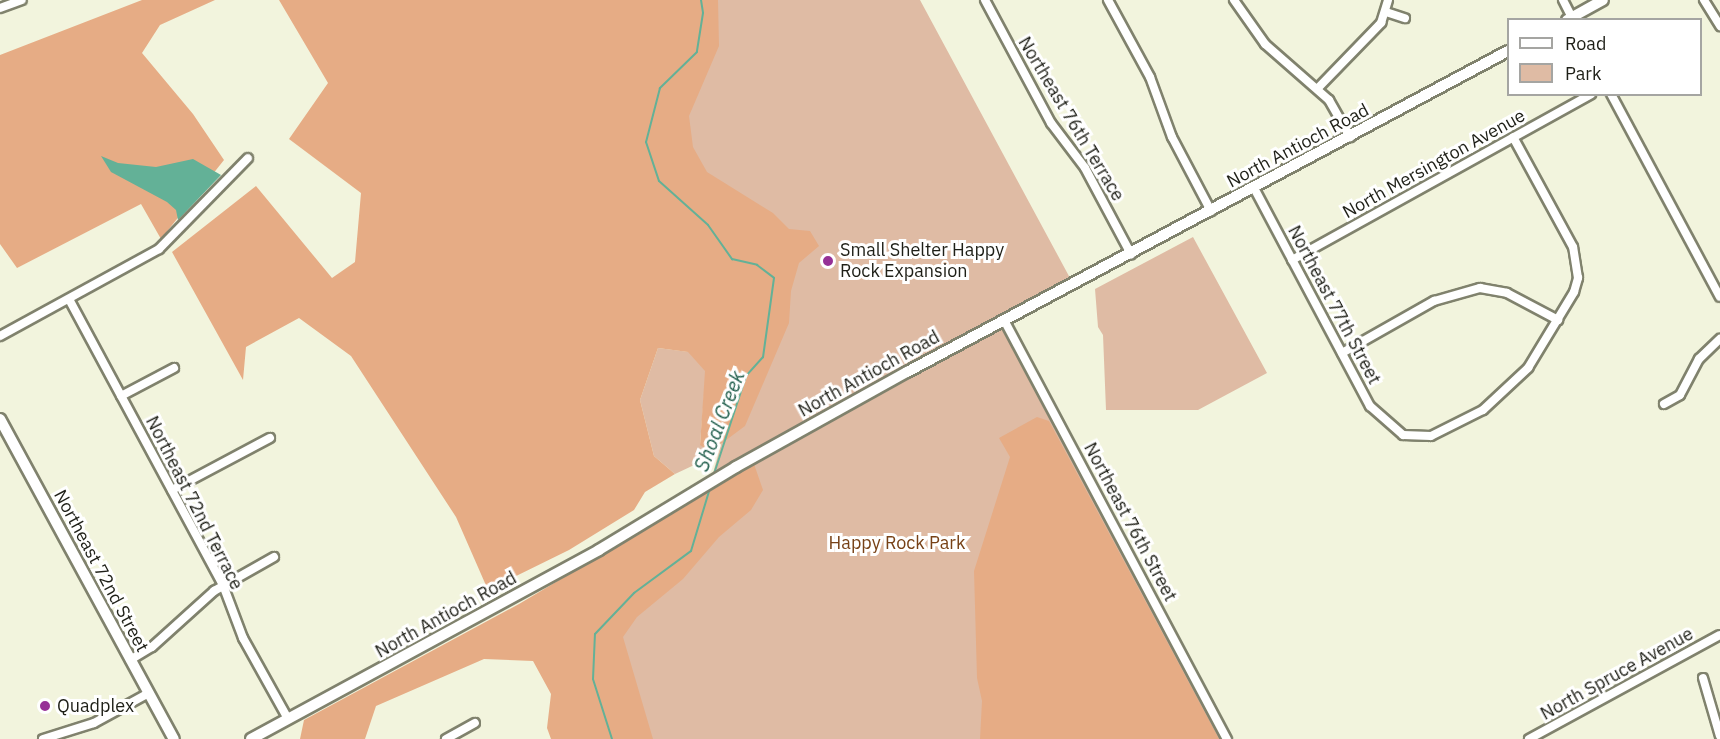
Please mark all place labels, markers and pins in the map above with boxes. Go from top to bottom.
place label: Small Shelter Happy Rock Expansion [840,240,1004,282]
marker: Small Shelter Happy Rock Expansion [821,254,835,268]
place label: Quadplex [57,695,134,717]
marker: Quadplex [38,699,52,713]

